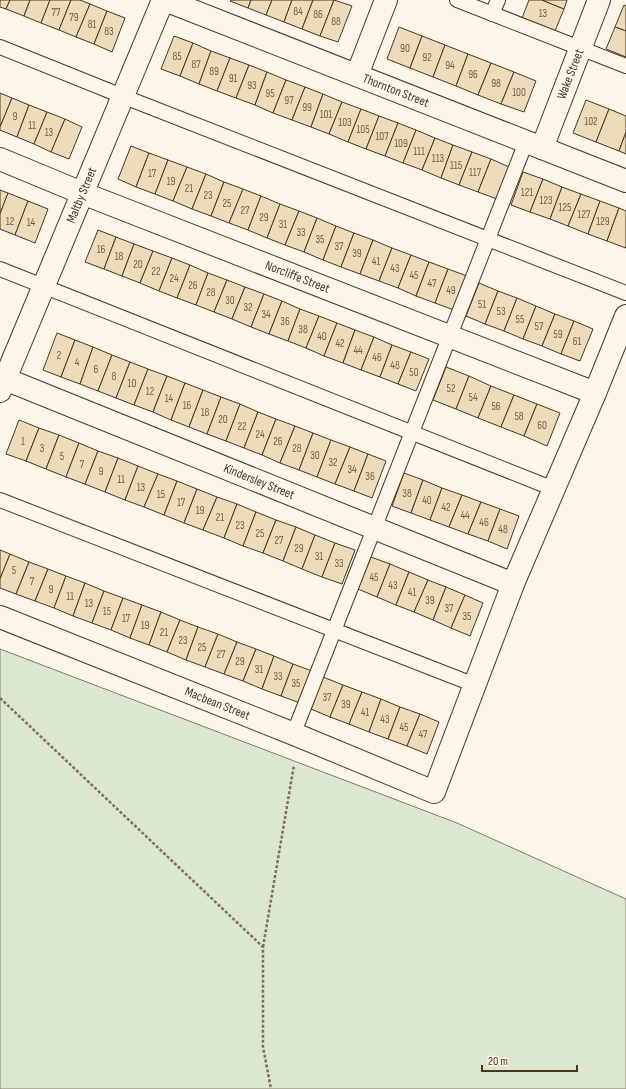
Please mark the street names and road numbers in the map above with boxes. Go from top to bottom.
street label: Wake Street [553,47,587,102]
street label: Thornton Street [360,70,431,111]
street label: Maltby Street [63,165,100,226]
street label: Norcliffe Street [263,257,332,297]
street label: Kindersley Street [221,460,297,503]
street label: Macbean Street [183,683,252,724]

